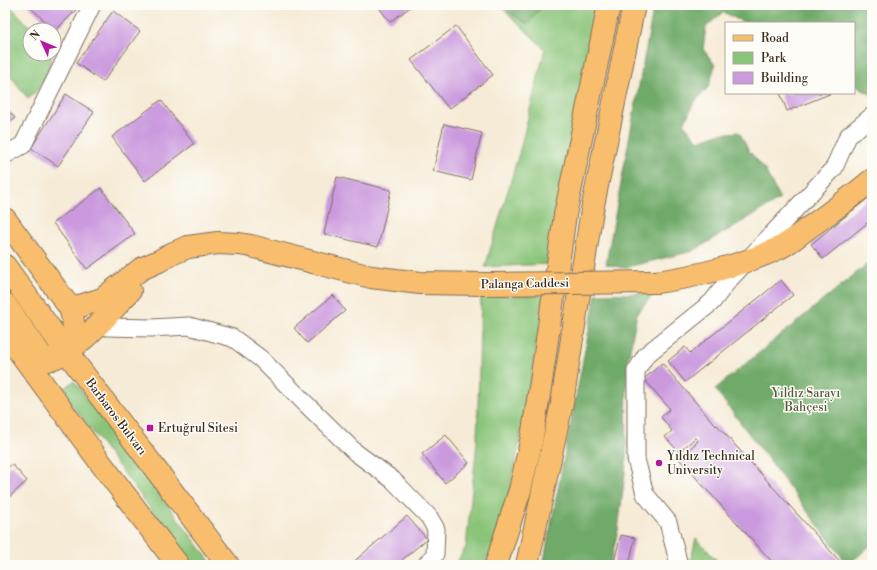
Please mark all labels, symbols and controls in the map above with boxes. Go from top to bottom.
north arrow [22,22,62,62]
legend [725,22,855,94]
text: N [27,28,44,44]
text: Road [761,31,789,46]
text: Park [761,51,787,66]
text: Building [760,71,809,86]
street label: Palanga Caddesi [481,276,569,292]
street label: Barbaros Bulvarı [82,375,150,458]
park label: Yıldız Sarayı Bahçesi [771,386,840,415]
place label: Ertuğrul Sitesi [158,421,238,436]
marker: Ertuğrul Sitesi [145,423,155,433]
place label: Yıldız Technical University [666,449,755,478]
marker: Yıldız Technical University [654,458,664,468]

